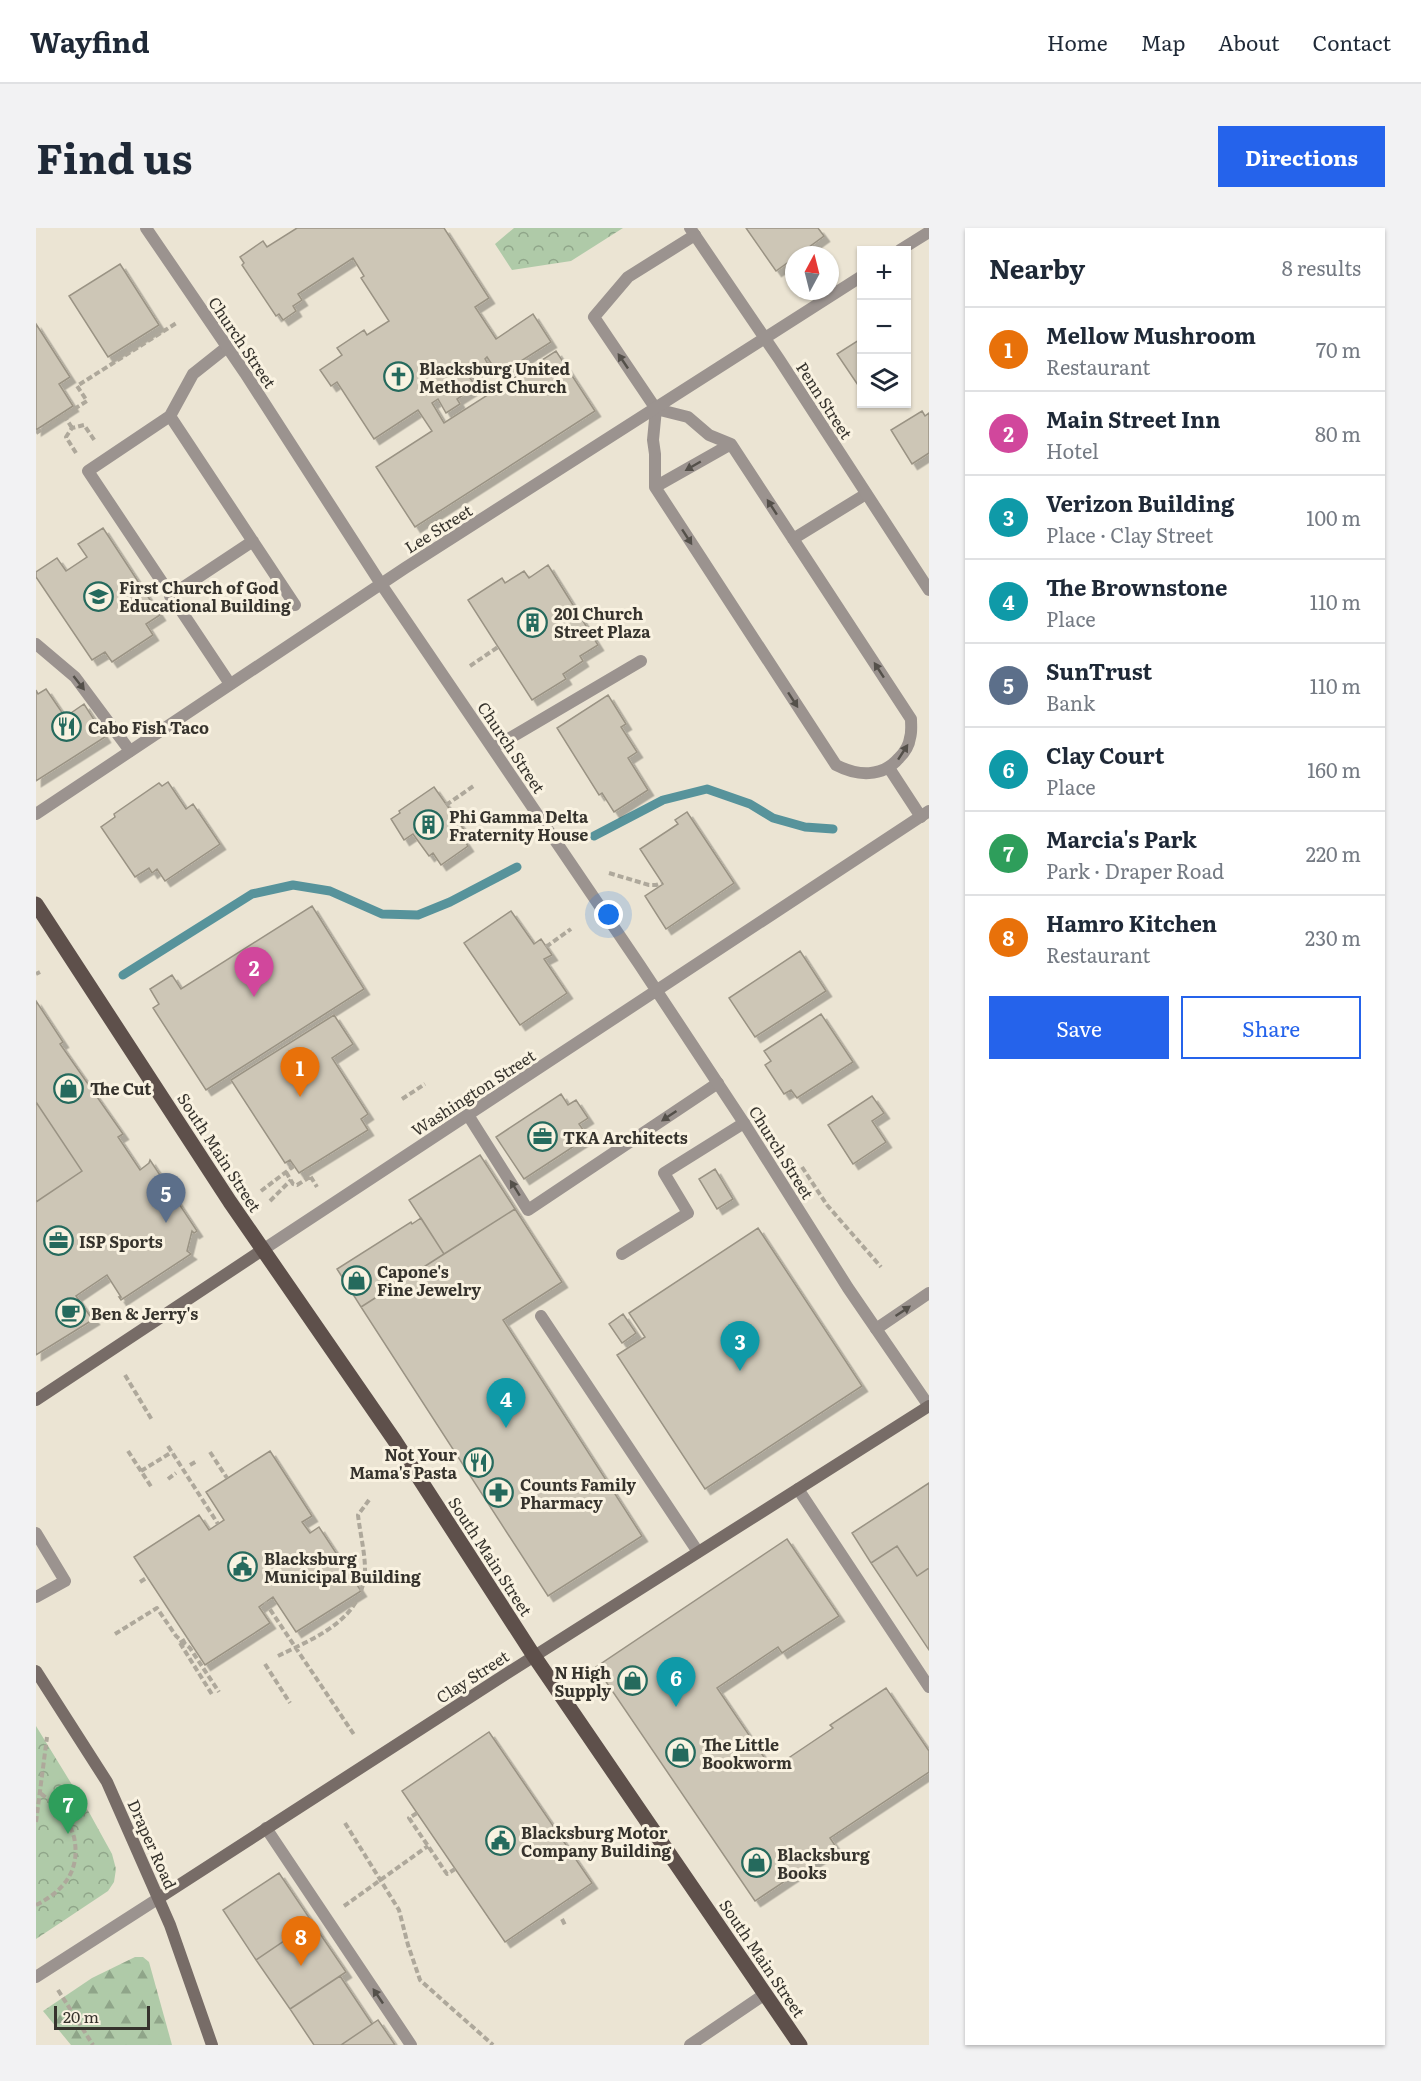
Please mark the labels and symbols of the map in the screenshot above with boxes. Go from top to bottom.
north arrow [785,246,839,300]
street label: Church Street [203,291,283,393]
one-way arrow [617,353,629,369]
place label: Blacksburg United Methodist Church [419,356,570,398]
street label: Penn Street [791,357,859,444]
church icon: Blacksburg United Methodist Church [382,361,414,393]
one-way arrow [685,460,701,471]
street label: Lee Street [400,497,477,558]
one-way arrow [767,499,778,515]
one-way arrow [681,528,693,544]
place label: First Church of God Educational Building [119,575,291,617]
school or university icon: First Church of God Educational Building [82,580,114,612]
place label: 201 Church Street Plaza [554,601,651,643]
building icon: 201 Church Street Plaza [517,606,549,638]
one-way arrow [873,662,884,679]
one-way arrow [72,675,85,691]
one-way arrow [788,692,799,708]
street label: Church Street [472,696,552,798]
restaurant icon: Cabo Fish Taco [51,711,83,743]
place label: Cabo Fish Taco [88,715,209,739]
one-way arrow [897,744,908,761]
place label: Phi Gamma Delta Fraternity House [449,804,589,846]
building icon: Phi Gamma Delta Fraternity House [412,809,444,841]
your location [594,900,623,929]
pin: 2 [234,948,274,997]
street label: Washington Street [406,1043,540,1141]
pin: 1 [280,1048,320,1097]
shop icon: The Cut [53,1072,85,1104]
place label: The Cut [90,1076,151,1100]
street label: South Main Street [172,1088,268,1217]
street label: Church Street [744,1101,821,1204]
one-way arrow [662,1110,678,1122]
office icon: TKA Architects [526,1121,558,1153]
place label: TKA Architects [563,1125,688,1149]
pin: 5 [146,1174,186,1223]
one-way arrow [509,1180,520,1196]
office icon: ISP Sports [42,1225,74,1257]
place label: ISP Sports [79,1229,163,1253]
place label: Capone's Fine Jewelry [377,1259,481,1301]
shop icon: Capone's Fine Jewelry [340,1264,372,1296]
cafe icon: Ben & Jerry's [54,1297,86,1329]
place label: Ben & Jerry's [91,1301,198,1325]
one-way arrow [894,1305,910,1317]
pin: 3 [720,1322,760,1371]
pin: 4 [486,1378,526,1428]
place label: Not Your Mama's Pasta [349,1442,458,1484]
restaurant icon: Not Your Mama's Pasta [462,1447,494,1479]
place label: Counts Family Pharmacy [520,1472,636,1514]
pharmacy icon: Counts Family Pharmacy [483,1477,515,1509]
street label: South Main Street [443,1492,539,1621]
place label: Blacksburg Municipal Building [264,1546,421,1588]
public building icon: Blacksburg Municipal Building [227,1551,259,1583]
street label: Clay Street [431,1643,514,1708]
pin: 6 [656,1658,696,1707]
place label: N High Supply [554,1660,611,1702]
shop icon: N High Supply [616,1665,648,1697]
place label: The Little Bookworm [702,1732,792,1774]
shop icon: The Little Bookworm [665,1737,697,1769]
pin: 7 [48,1784,87,1834]
street label: Draper Road [123,1795,184,1893]
place label: Blacksburg Motor Company Building [521,1820,672,1862]
public building icon: Blacksburg Motor Company Building [484,1825,516,1857]
place label: Blacksburg Books [777,1842,870,1884]
shop icon: Blacksburg Books [740,1847,772,1879]
street label: South Main Street [714,1894,812,2022]
pin: 8 [282,1916,320,1966]
one-way arrow [372,1989,384,2005]
scale bar [54,2003,150,2030]

